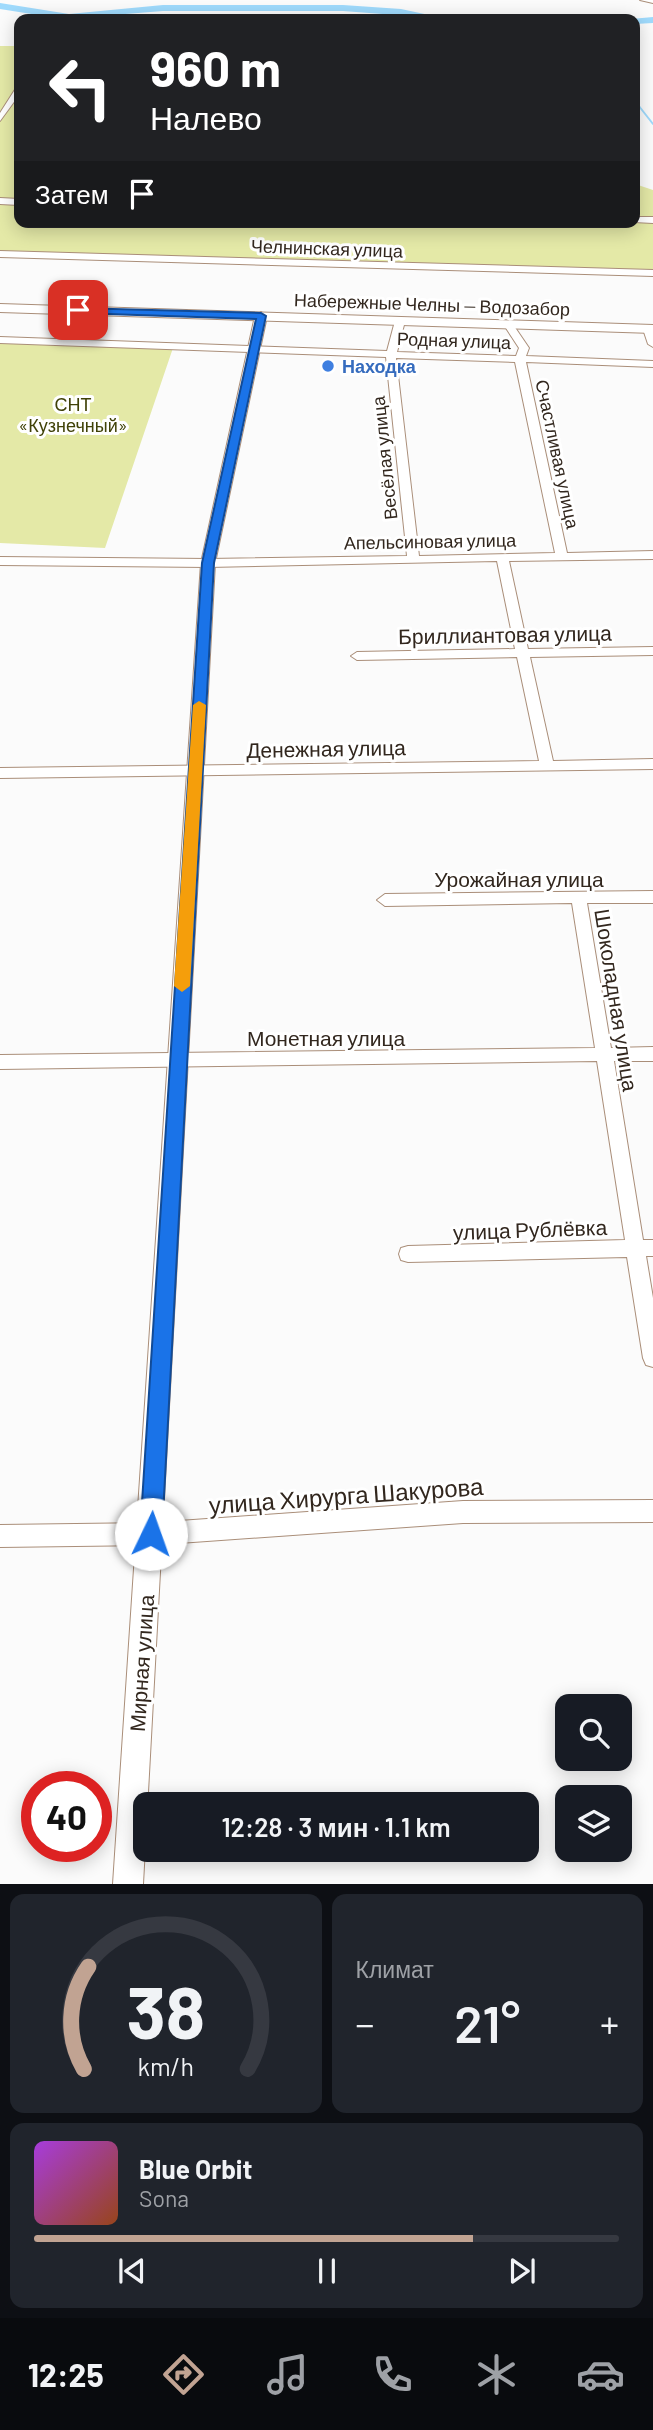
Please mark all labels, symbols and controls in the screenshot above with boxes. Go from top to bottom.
text: 960 m [150,38,281,97]
icon: left [35,42,126,133]
text: Налево [150,98,262,136]
icon: arrive [123,175,161,213]
text: Затем [35,178,109,209]
street label: Челнинская улица [251,234,404,262]
pin [48,280,108,340]
street label: Набережные Челны — Водозабор [294,288,570,320]
icon: arrive [59,291,97,329]
street label: Родная улица [397,327,512,353]
place label: Находка [342,355,417,377]
marker: Находка [320,358,336,374]
street label: Счастливая улица [531,377,585,531]
park label: СНТ «Кузнечный» [19,393,127,436]
street label: Весёлая улица [366,394,401,521]
street label: Апельсиновая улица [344,528,517,554]
street label: Бриллиантовая улица [398,620,612,648]
street label: Денежная улица [246,734,406,762]
street label: Урожайная улица [434,866,604,891]
street label: Шоколадная улица [590,907,644,1093]
street label: Монетная улица [247,1025,405,1050]
street label: улица Рублёвка [453,1214,608,1244]
street label: улица Хирурга Шакурова [208,1471,485,1519]
position arrow [114,1497,188,1571]
street label: Мирная улица [124,1593,158,1732]
map controls [555,1694,632,1862]
button: search [555,1694,632,1771]
speed limit sign: 40 [21,1771,112,1862]
button: layers [555,1785,632,1862]
text: 12:28 · 3 мин · 1.1 km [221,1811,451,1842]
text: Климат [356,1955,434,1983]
text: 38 [126,1967,205,2055]
text: 21° [454,1991,520,2053]
text: − [356,2000,375,2046]
text: + [600,2000,619,2046]
text: km/h [137,2051,194,2081]
text: Blue Orbit [139,2153,252,2184]
text: Sona [139,2184,189,2212]
icon: previous [113,2252,151,2290]
icon: pause [308,2252,346,2290]
icon: next [503,2252,541,2290]
icon: directions [159,2350,208,2399]
icon: music [263,2350,312,2399]
icon: phone [368,2350,417,2399]
icon: climate [472,2350,521,2399]
icon: car [576,2350,625,2399]
text: 12:25 [28,2355,104,2393]

